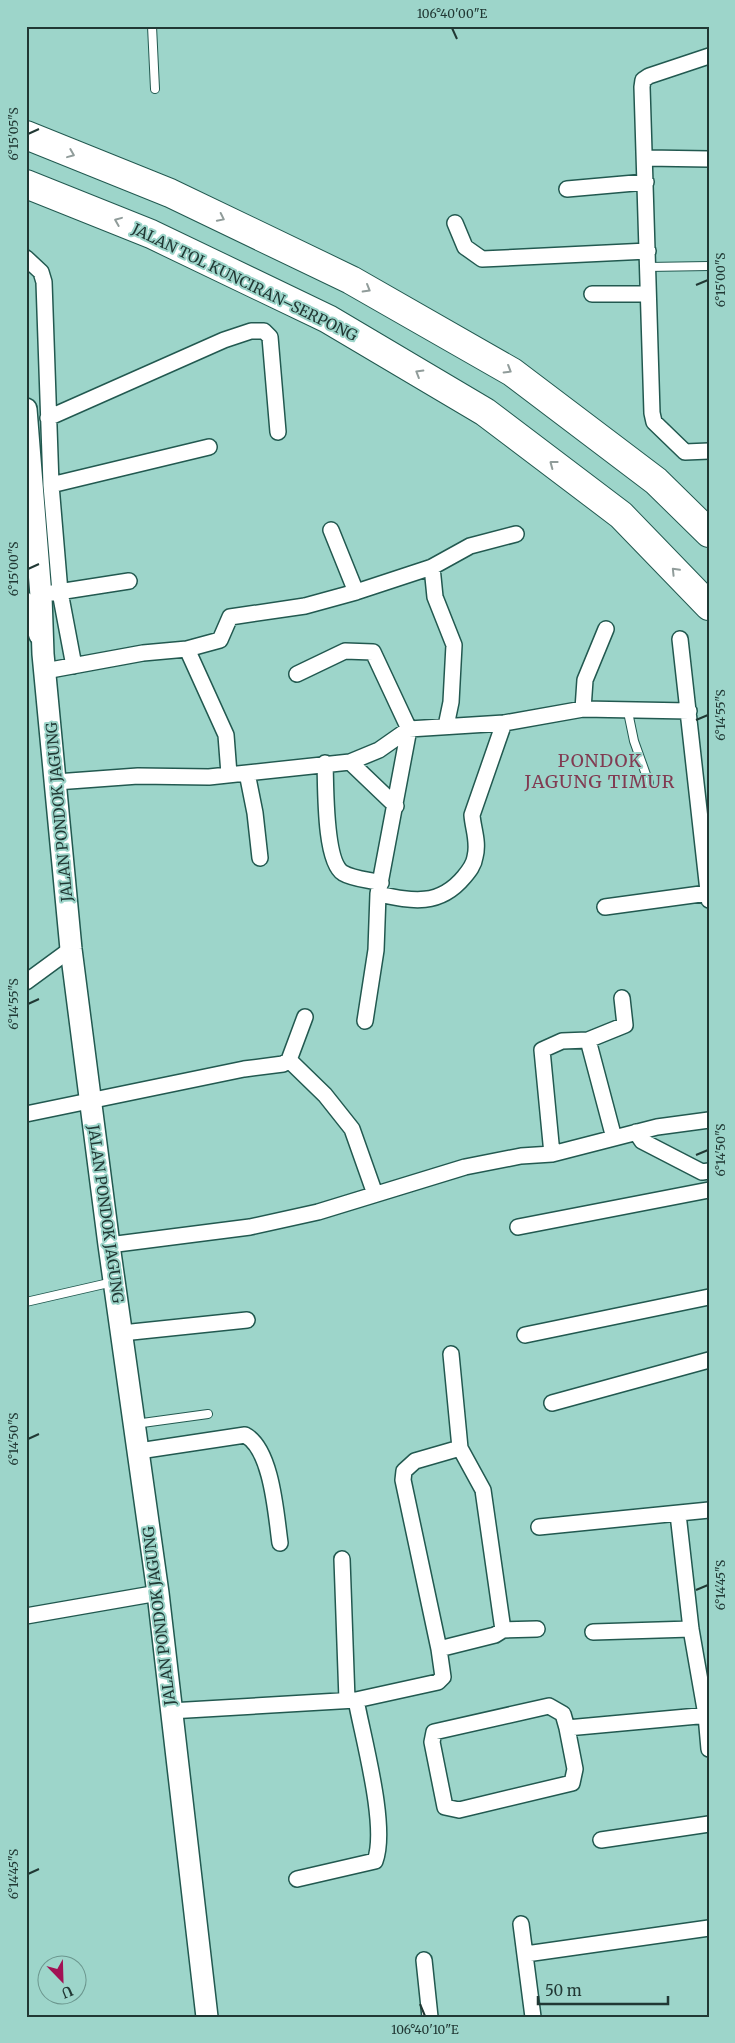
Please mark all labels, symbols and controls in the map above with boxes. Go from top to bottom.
text: 106°40'00"E [417,6,487,21]
text: 6°15'05"S [6,107,21,161]
one-way arrow [67,148,75,158]
one-way arrow [216,211,225,222]
one-way arrow [114,217,123,227]
street label: JALAN TOL KUNCIRAN–SERPONG [128,219,361,345]
text: 6°15'00"S [713,253,728,307]
one-way arrow [361,283,370,293]
one-way arrow [502,363,511,373]
one-way arrow [415,370,424,380]
one-way arrow [549,461,559,470]
text: 6°15'00"S [6,542,21,596]
one-way arrow [672,567,681,576]
text: 6°14'55"S [713,689,728,741]
street label: JALAN PONDOK JAGUNG [42,721,76,903]
district label: PONDOK JAGUNG TIMUR [524,749,675,793]
text: 6°14'55"S [6,978,21,1030]
street label: JALAN PONDOK JAGUNG [84,1123,128,1305]
text: 6°14'50"S [713,1124,728,1176]
text: 6°14'50"S [6,1413,21,1465]
street label: JALAN PONDOK JAGUNG [139,1525,180,1707]
text: 6°14'45"S [713,1560,728,1610]
text: 6°14'45"S [6,1849,21,1899]
north arrow [38,1956,88,2006]
scale bar [538,1973,668,2005]
text: 50 m [545,1981,582,2000]
text: U [58,1982,75,2003]
text: 106°40'10"E [391,2022,459,2037]

